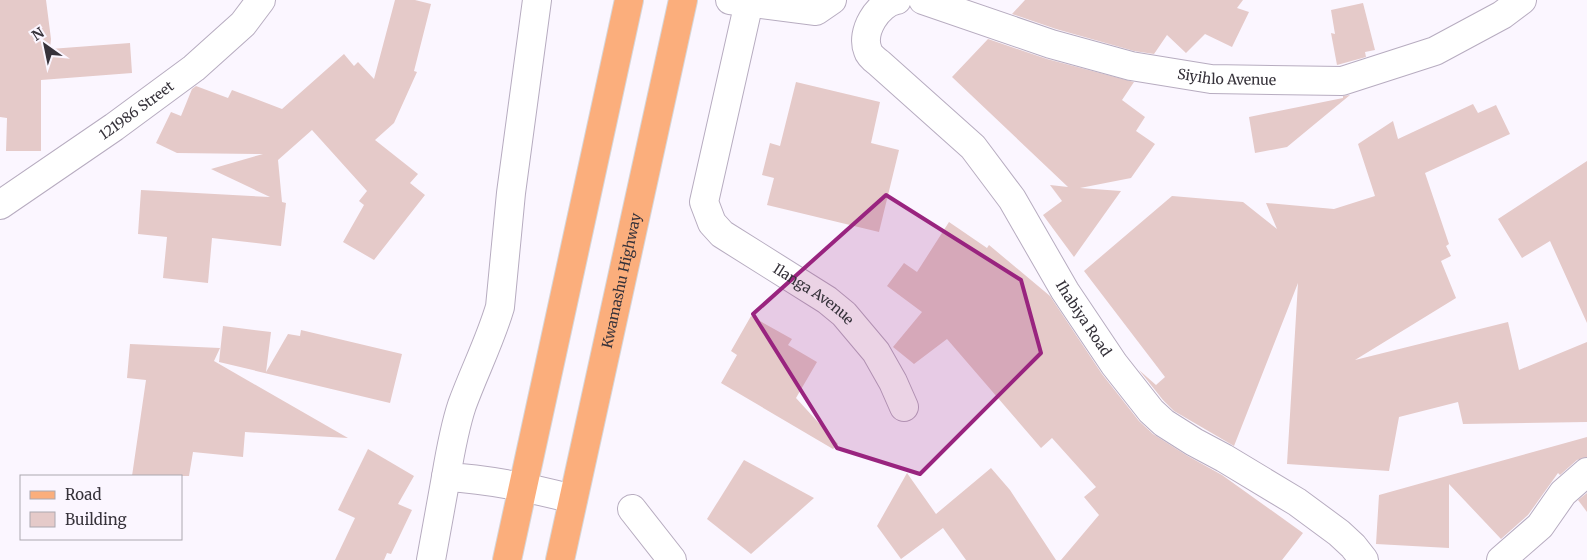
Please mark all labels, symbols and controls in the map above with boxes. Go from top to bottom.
north arrow [20,20,70,70]
text: N [28,24,47,45]
street label: Siyihlo Avenue [1176,65,1276,89]
street label: 121986 Street [96,77,178,144]
street label: Kwamashu Highway [598,211,645,350]
street label: Ilanga Avenue [770,260,858,328]
street label: Ihabiya Road [1052,277,1116,360]
legend [20,475,182,540]
text: Road [65,485,101,504]
text: Building [65,510,127,529]

